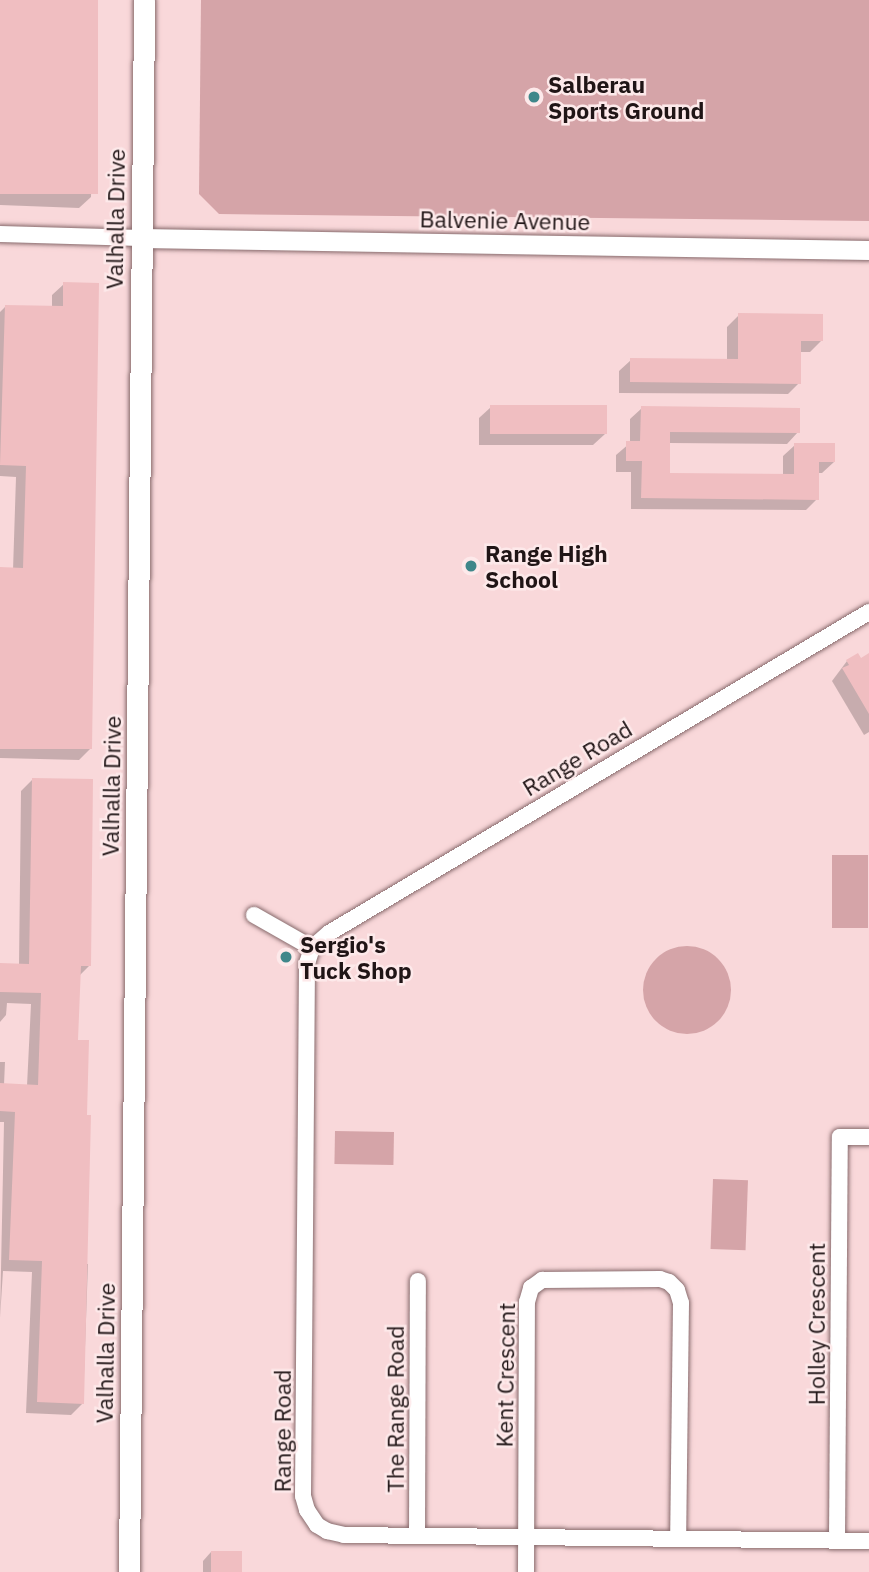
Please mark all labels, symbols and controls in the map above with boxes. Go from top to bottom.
place label: Salberau Sports Ground [548,70,705,124]
marker: Salberau Sports Ground [526,89,542,105]
street label: Valhalla Drive [100,148,130,290]
street label: Balvenie Avenue [419,205,591,235]
place label: Range High School [485,539,608,593]
marker: Range High School [463,558,479,574]
street label: Valhalla Drive [96,715,126,857]
street label: Range Road [517,715,637,801]
place label: Sergio's Tuck Shop [300,930,412,984]
marker: Sergio's Tuck Shop [278,949,294,965]
street label: Holley Crescent [802,1243,830,1405]
street label: Valhalla Drive [90,1282,120,1424]
street label: Kent Crescent [490,1302,520,1448]
street label: The Range Road [381,1325,409,1493]
street label: Range Road [268,1370,296,1492]

